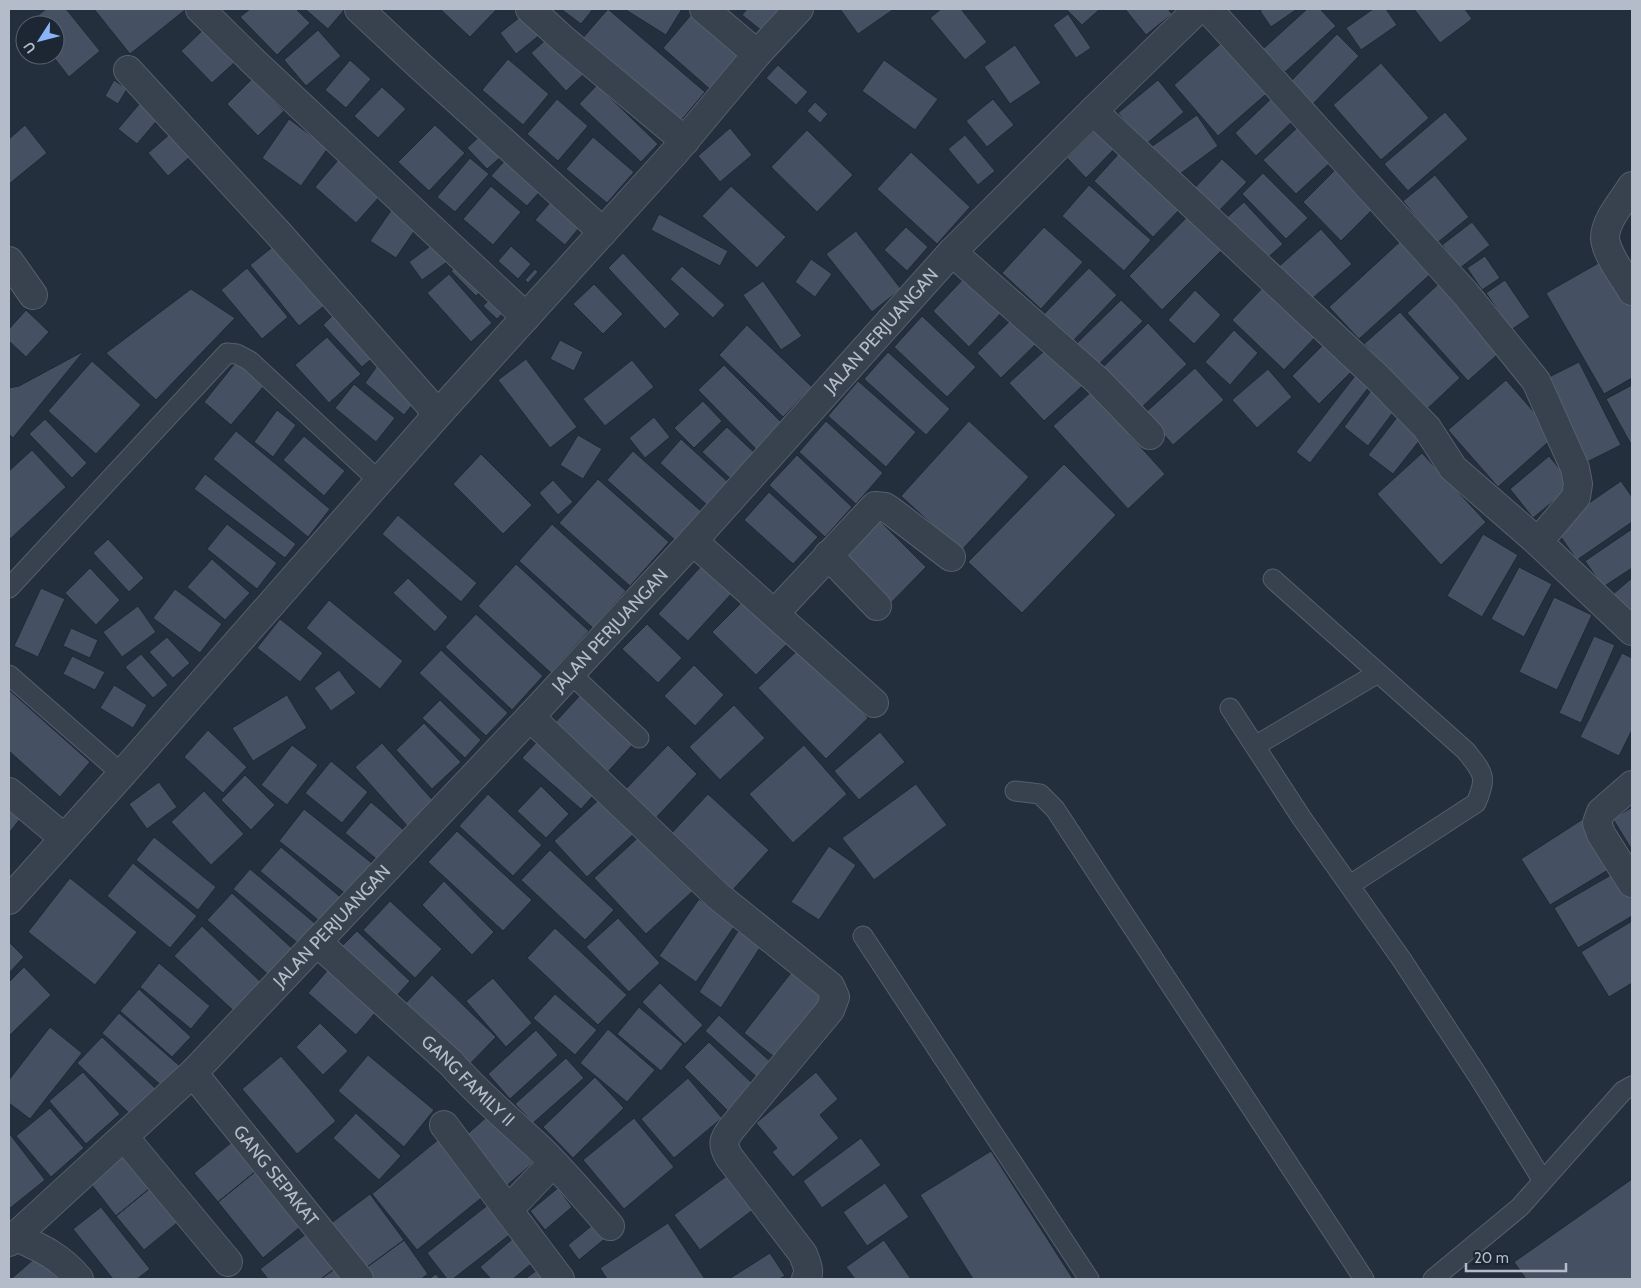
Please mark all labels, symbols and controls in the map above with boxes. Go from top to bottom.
north arrow [15,15,65,65]
text: U [19,38,40,57]
street label: JALAN PERJUANGAN [819,264,943,399]
street label: JALAN PERJUANGAN [547,564,673,698]
street label: JALAN PERJUANGAN [268,860,395,993]
street label: GANG FAMILY II [417,1031,519,1131]
street label: GANG SEPAKAT [229,1121,323,1231]
scale bar [1466,1240,1566,1272]
text: 20 m [1474,1249,1509,1267]

